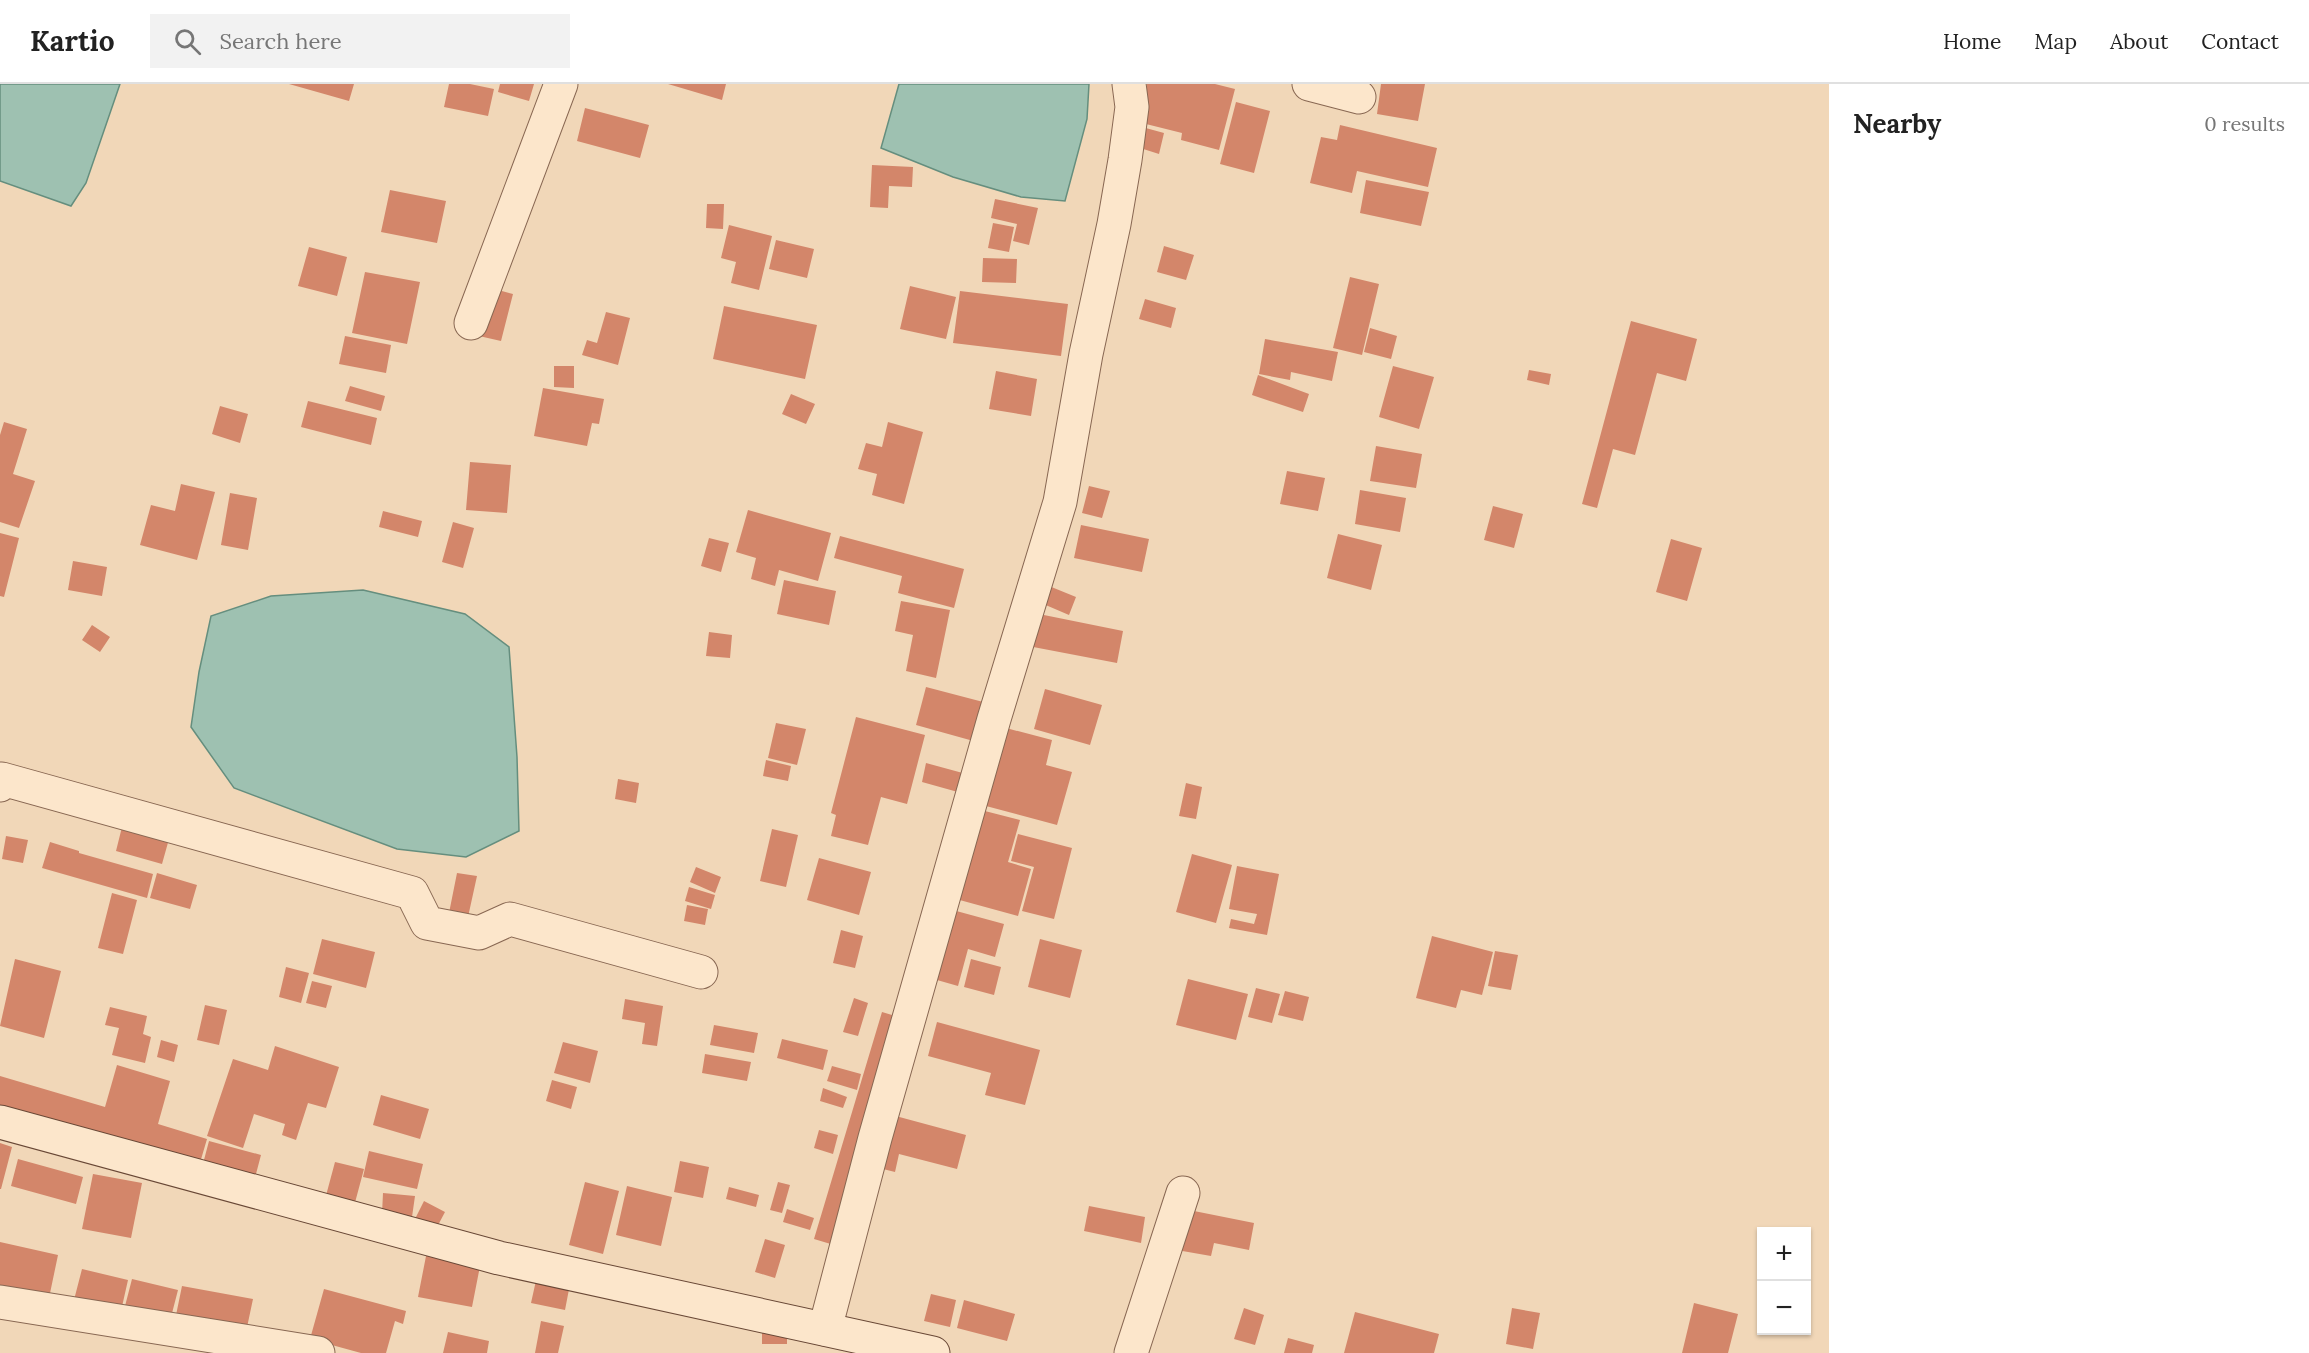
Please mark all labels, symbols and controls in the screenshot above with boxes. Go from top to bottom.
search box [150,14,570,68]
text: Kartio [30,23,114,59]
icon: search [171,25,204,58]
text: Search here [219,27,342,55]
text: Home [1943,28,2001,55]
text: Map [2034,28,2077,55]
text: About [2110,28,2168,55]
text: Contact [2201,28,2279,55]
text: Nearby [1853,107,1941,140]
text: 0 results [2204,111,2285,136]
map controls [1757,1227,1811,1335]
button: + [1757,1227,1811,1281]
button: − [1757,1281,1811,1335]

